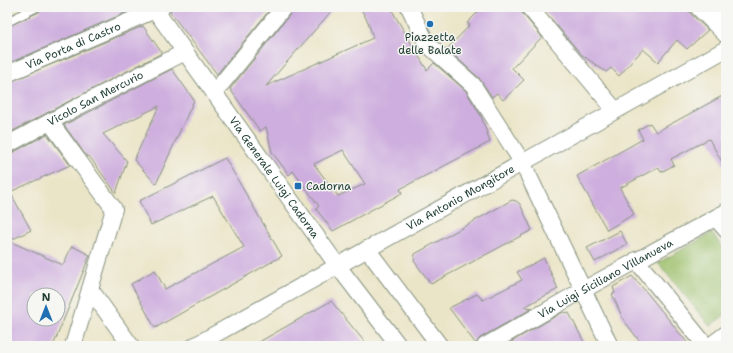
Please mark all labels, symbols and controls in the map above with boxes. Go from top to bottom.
street label: Via Porta di Castro [23,19,123,73]
marker: Piazzetta delle Balate [425,19,435,29]
place label: Piazzetta delle Balate [398,30,462,58]
street label: Vicolo San Mercurio [45,67,146,130]
street label: Via Generale Luigi Cadorna [225,114,323,241]
street label: Via Antonio Mongitore [404,161,517,234]
place label: Cadorna [306,179,351,194]
marker: Cadorna [293,181,303,191]
street label: Via Luigi Siciliano Villanueva [535,235,676,322]
north arrow [26,287,66,327]
text: N [42,290,51,305]

